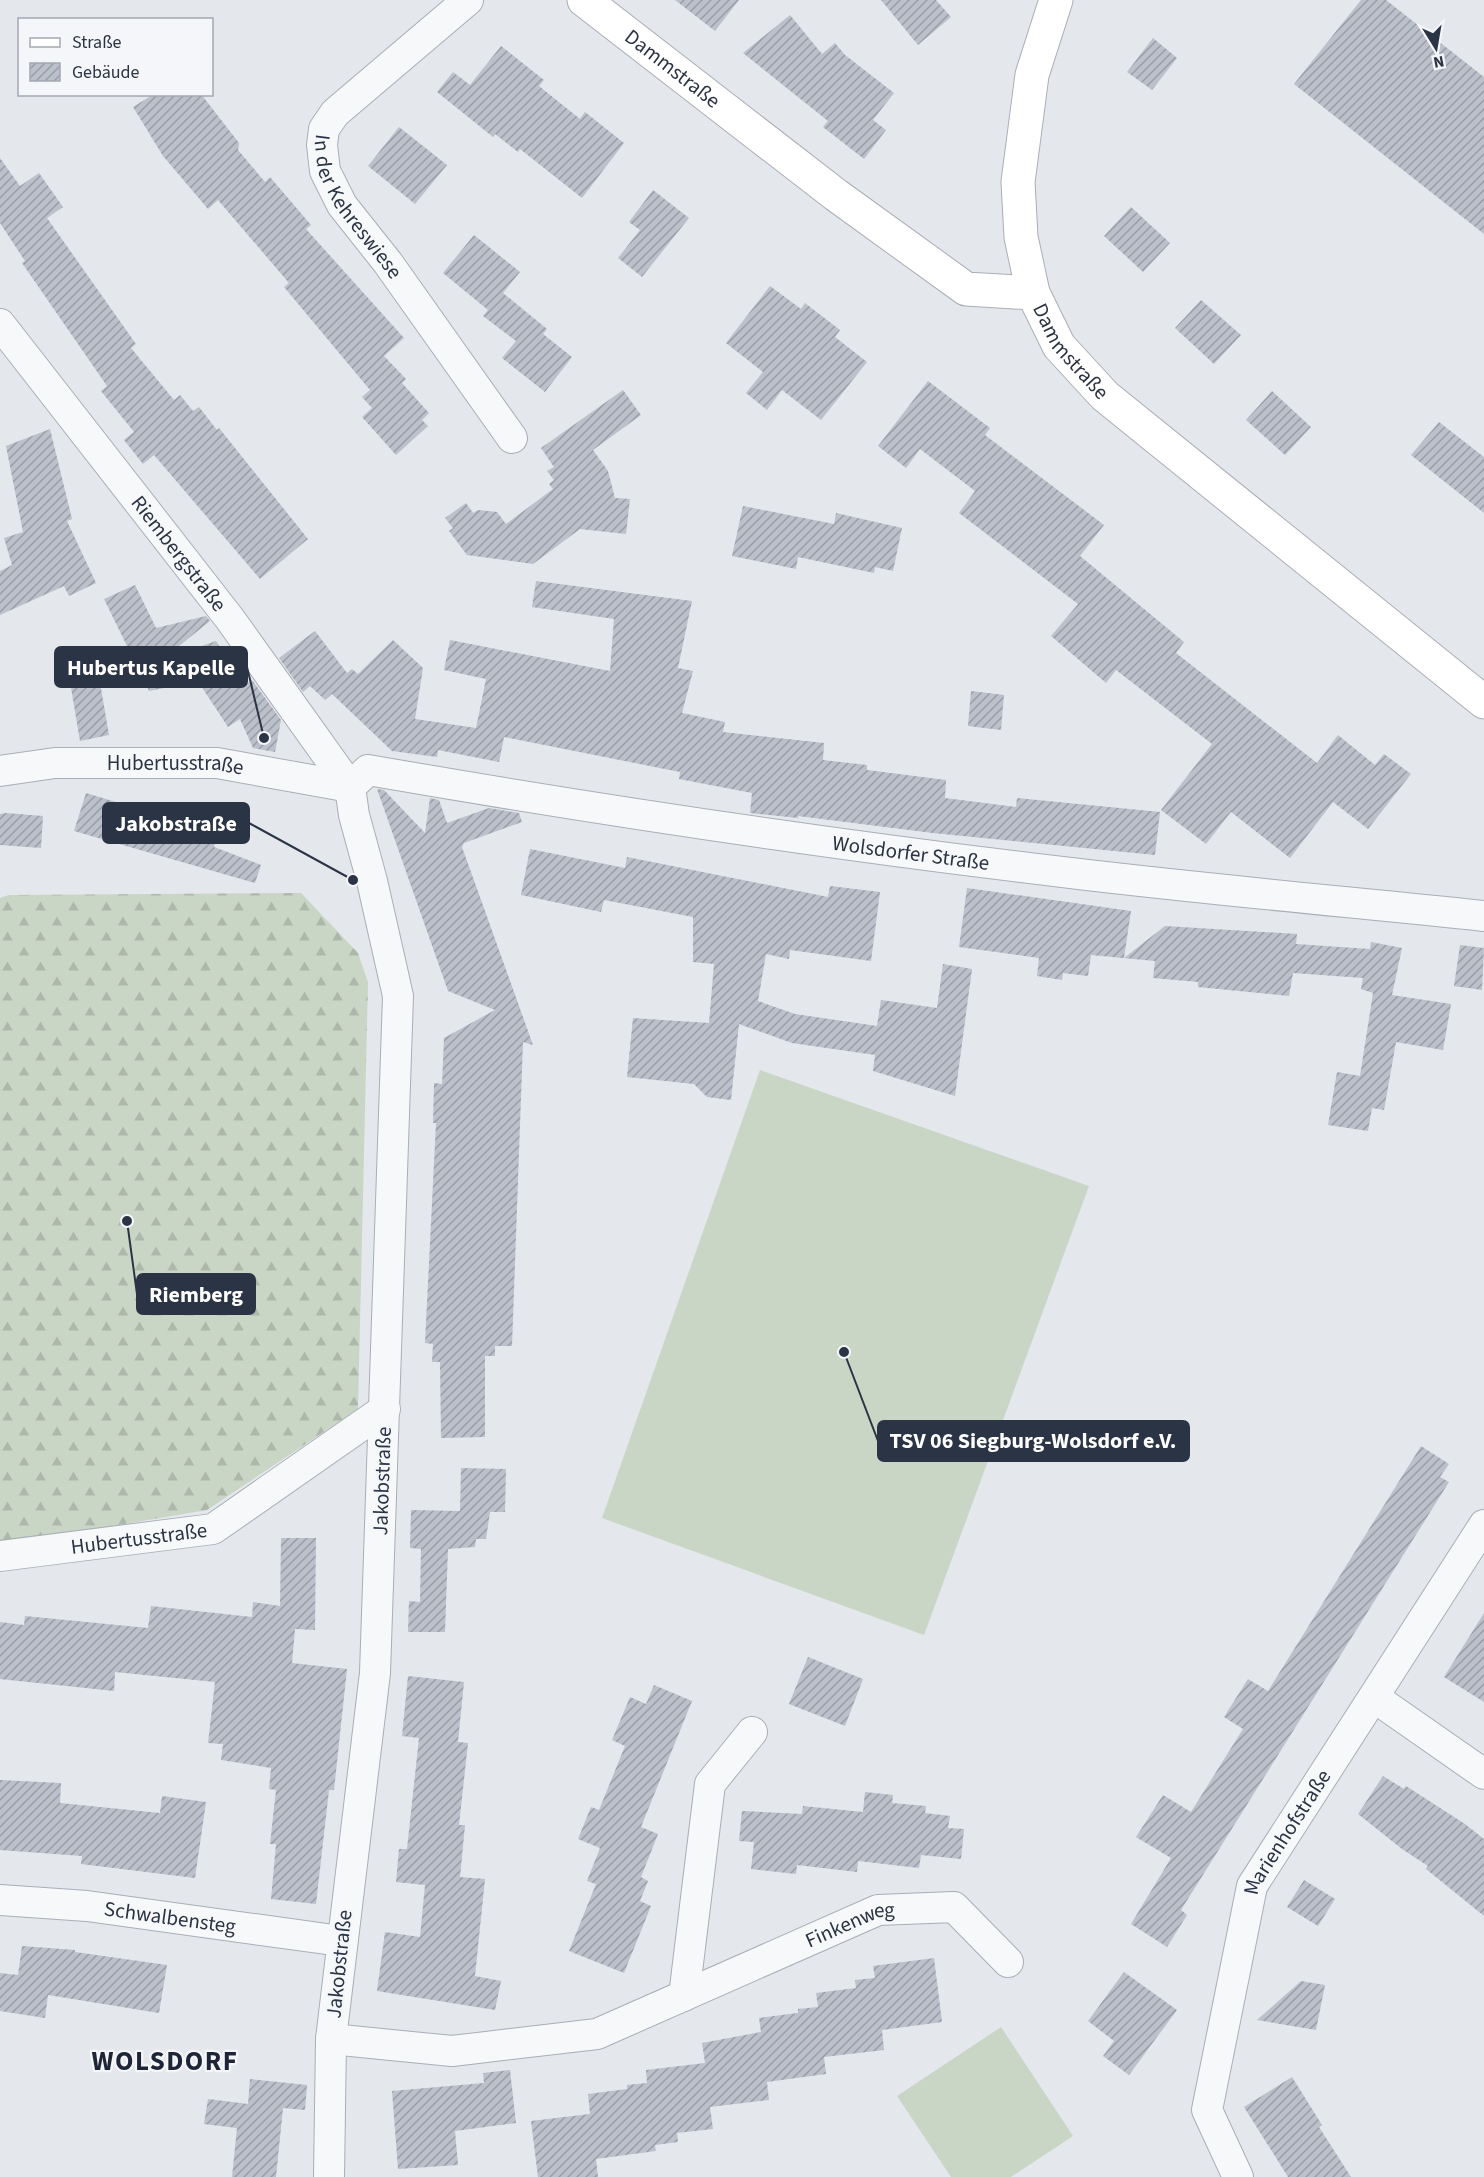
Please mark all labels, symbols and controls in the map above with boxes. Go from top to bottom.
legend [18,18,213,96]
north arrow [1406,18,1466,78]
street label: Dammstraße [618,22,727,115]
text: Straße [72,30,122,55]
text: N [1431,50,1446,74]
text: Gebäude [72,60,140,85]
street label: In der Kehreswiese [307,133,410,285]
street label: Dammstraße [1025,298,1116,406]
street label: Riembergstraße [124,489,234,618]
callout: Hubertus Kapelle [55,647,247,687]
text: Hubertus Kapelle [67,652,235,684]
street label: Hubertusstraße [107,748,246,783]
callout: Jakobstraße [103,803,249,843]
text: Jakobstraße [115,808,237,840]
street label: Wolsdorfer Straße [831,828,991,878]
callout: Riemberg [137,1274,255,1314]
text: Riemberg [149,1279,243,1311]
callout: TSV 06 Siegburg-Wolsdorf e.V. [878,1421,1189,1461]
text: TSV 06 Siegburg-Wolsdorf e.V. [890,1425,1176,1457]
street label: Jakobstraße [365,1426,399,1536]
street label: Hubertusstraße [69,1515,209,1562]
street label: Marienhofstraße [1236,1764,1338,1897]
street label: Schwalbensteg [102,1894,238,1941]
street label: Finkenweg [800,1894,896,1955]
street label: Jakobstraße [318,1908,360,2020]
district label: WOLSDORF [92,2042,238,2081]

